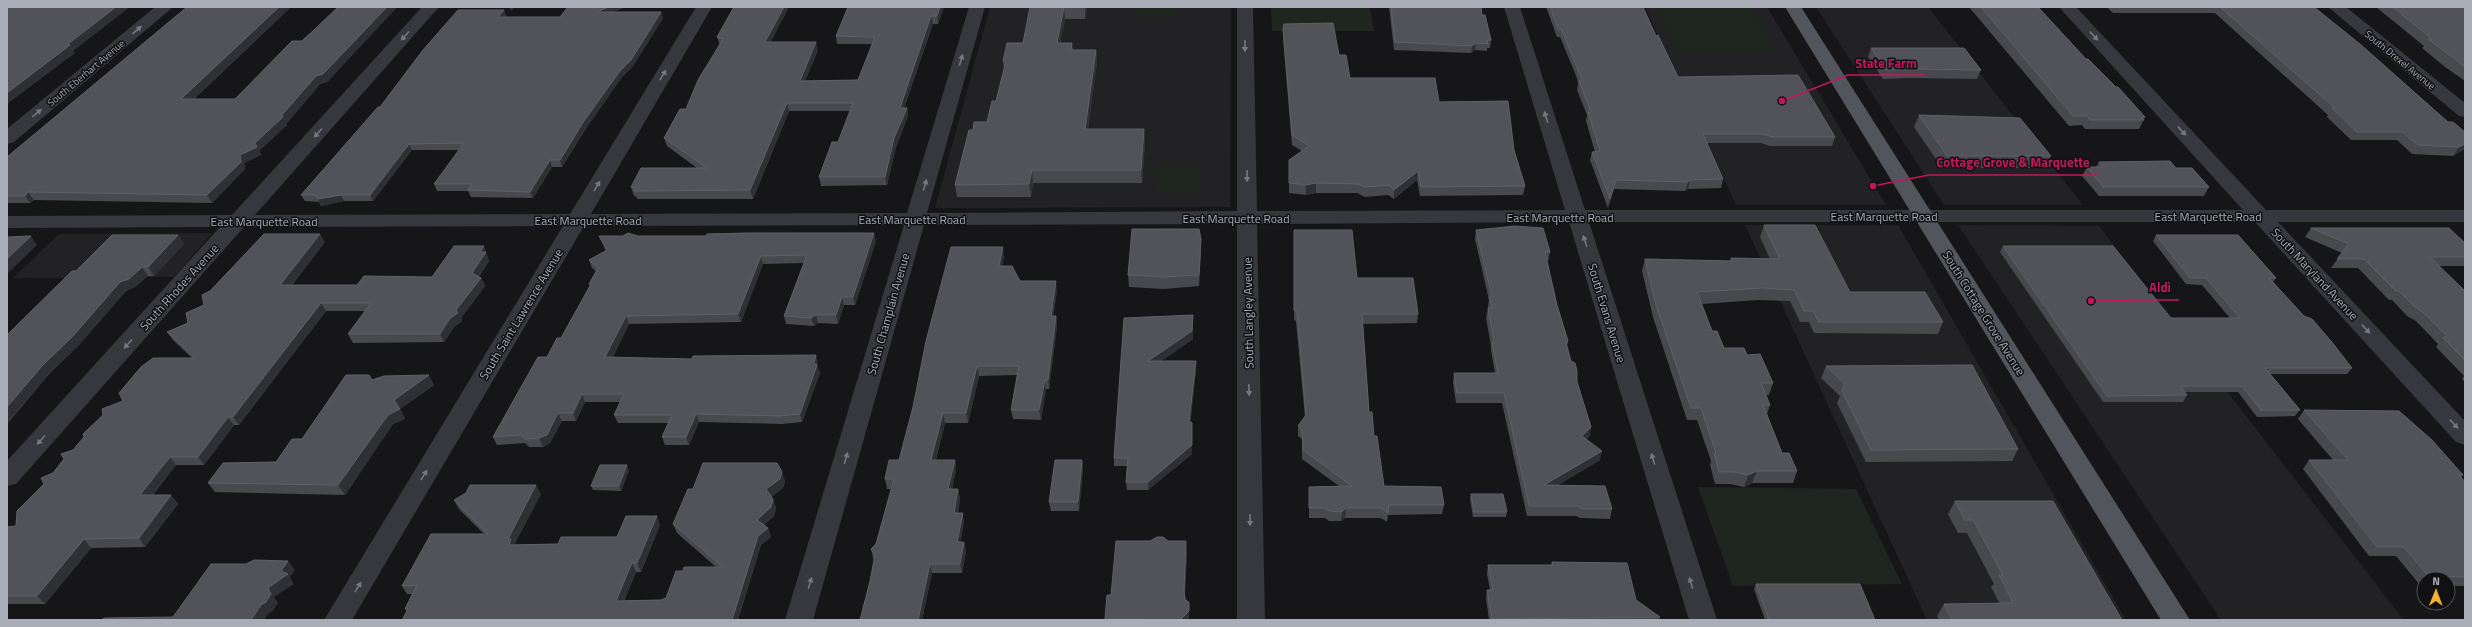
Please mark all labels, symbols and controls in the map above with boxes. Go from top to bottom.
one-way arrow [132,26,143,35]
street label: South Drexel Avenue [2361,27,2439,93]
one-way arrow [2089,30,2098,41]
one-way arrow [400,31,410,41]
street label: South Eberhart Avenue [44,36,128,110]
one-way arrow [1242,40,1248,53]
callout: State Farm [1848,50,1925,75]
text: State Farm [1855,53,1917,73]
one-way arrow [958,54,964,66]
one-way arrow [660,69,667,81]
one-way arrow [32,109,42,118]
one-way arrow [1543,111,1549,123]
one-way arrow [2177,126,2187,136]
one-way arrow [314,128,323,137]
callout: Cottage Grove & Marquette [1929,150,2098,175]
text: Cottage Grove & Marquette [1936,152,2090,172]
one-way arrow [1243,170,1250,182]
one-way arrow [922,179,928,191]
one-way arrow [593,180,600,192]
street label: East Marquette Road [1831,207,1937,226]
street label: East Marquette Road [2155,207,2261,226]
street label: East Marquette Road [1507,208,1613,227]
street label: East Marquette Road [1183,209,1289,228]
street label: East Marquette Road [859,210,965,229]
street label: East Marquette Road [535,211,641,230]
street label: East Marquette Road [211,212,317,231]
street label: South Maryland Avenue [2267,224,2363,324]
one-way arrow [1582,235,1588,247]
street label: South Rhodes Avenue [135,239,223,335]
street label: South Saint Lawrence Avenue [474,245,568,383]
street label: South Cottage Grove Avenue [1938,247,2030,379]
street label: South Champlain Avenue [862,251,914,377]
street label: South Langley Avenue [1238,257,1258,369]
street label: South Evans Avenue [1583,261,1631,365]
callout: Aldi [2141,275,2179,300]
text: Aldi [2149,277,2171,297]
one-way arrow [2361,324,2371,334]
one-way arrow [124,339,133,348]
one-way arrow [1246,384,1252,397]
one-way arrow [2449,419,2459,429]
one-way arrow [36,435,45,445]
one-way arrow [843,451,849,463]
one-way arrow [1650,452,1656,464]
one-way arrow [421,469,428,481]
one-way arrow [1247,514,1253,527]
north arrow [2416,571,2456,611]
text: N [2432,573,2440,589]
one-way arrow [807,576,813,588]
one-way arrow [1688,576,1694,588]
one-way arrow [354,581,361,593]

